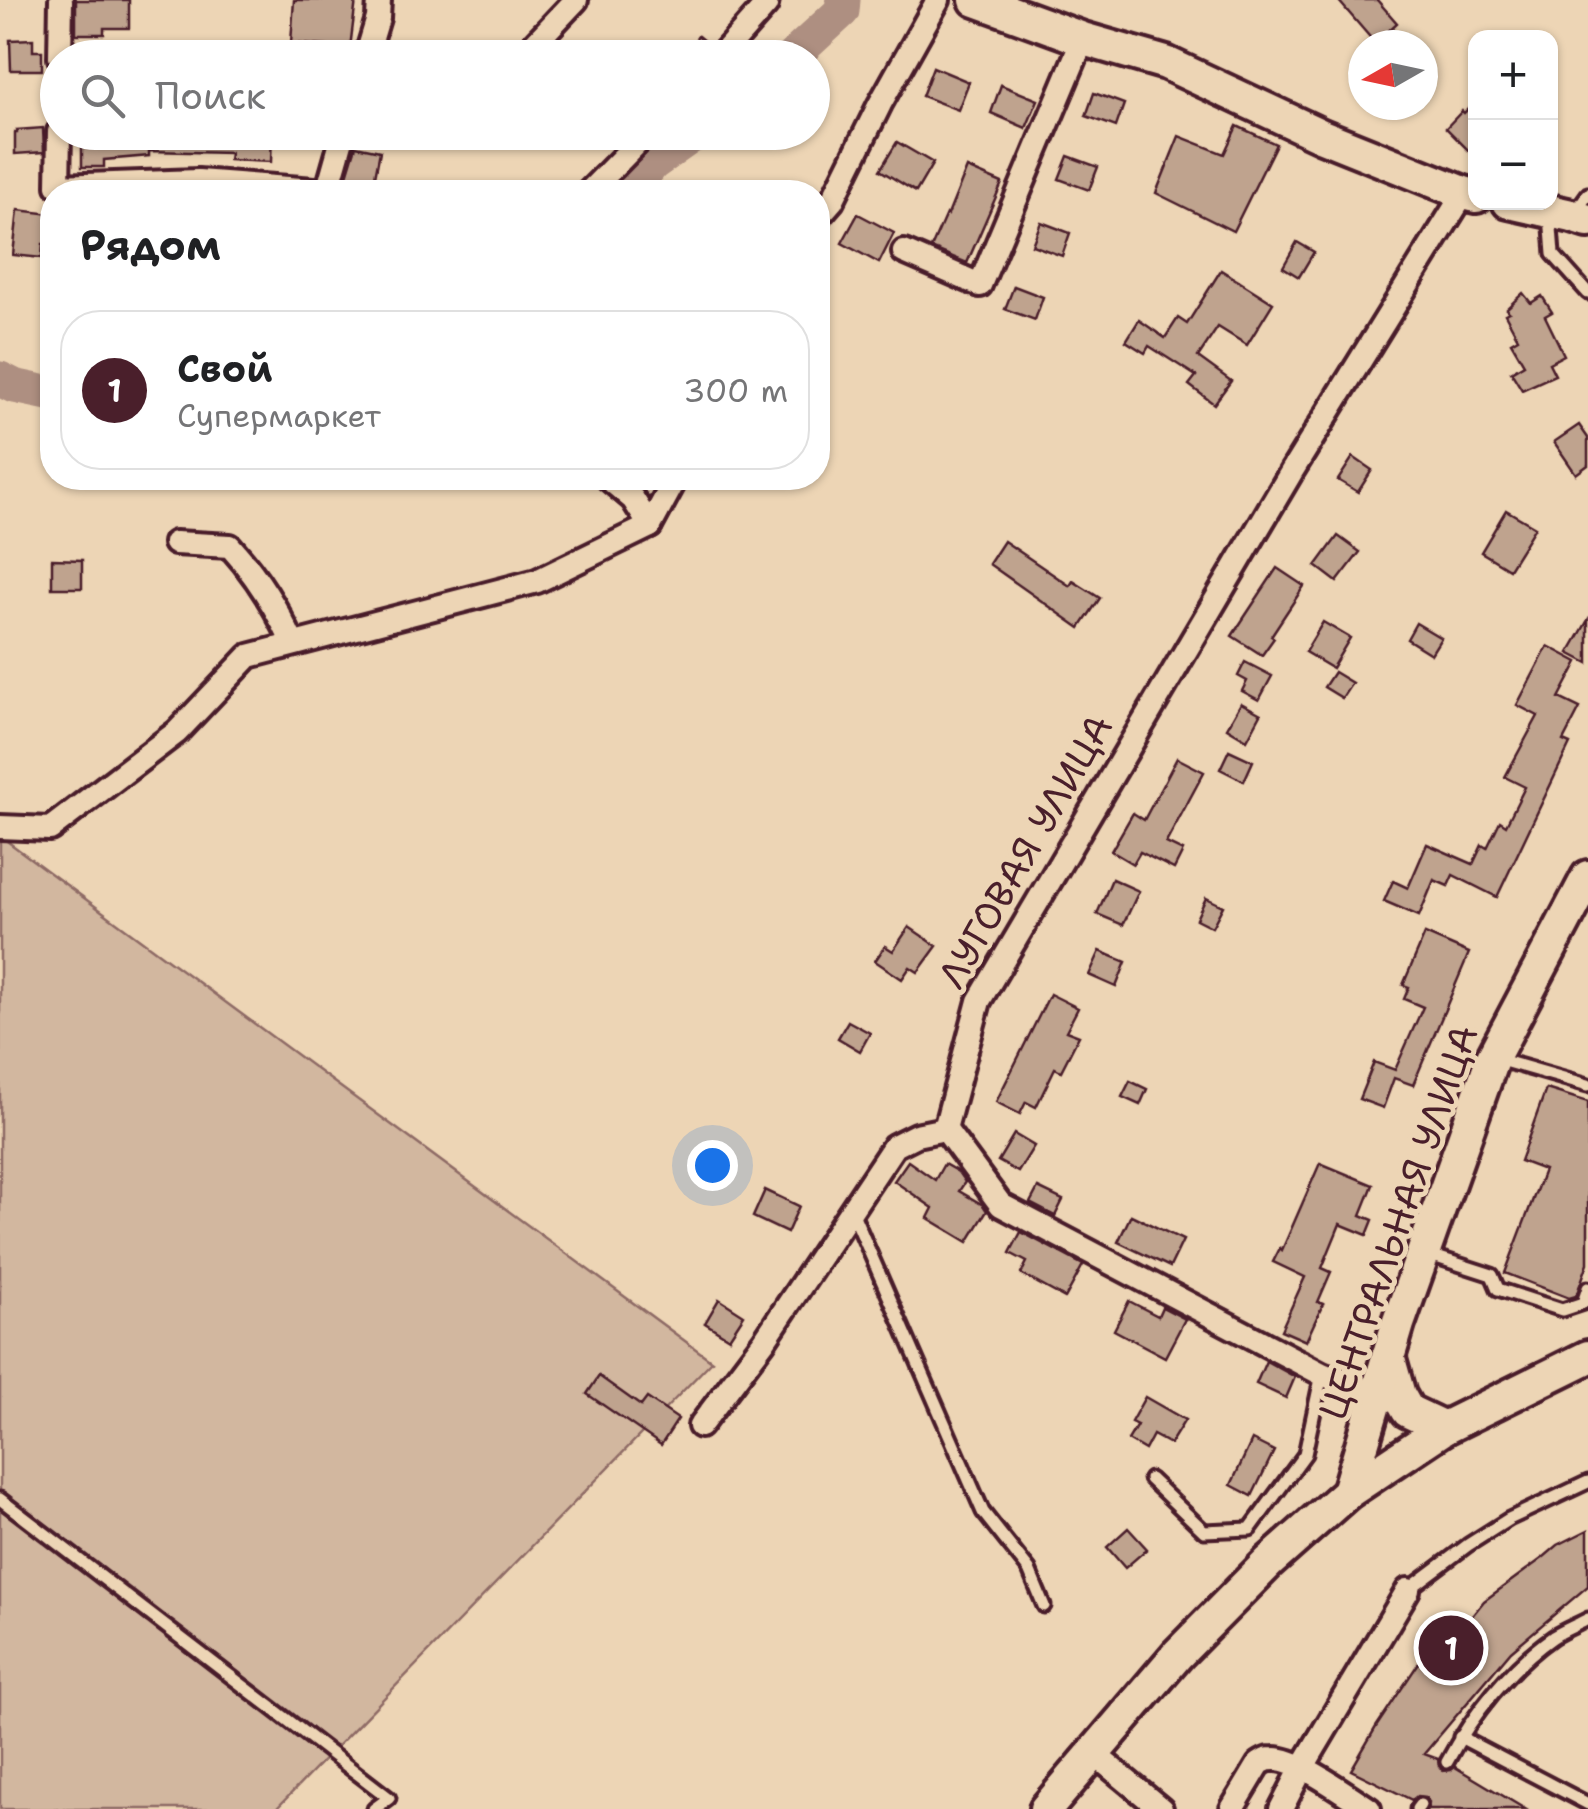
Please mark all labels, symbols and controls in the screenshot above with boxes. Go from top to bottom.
north arrow [1348,30,1438,120]
map controls [1468,30,1558,210]
button: + [1468,30,1558,120]
search box [40,40,830,150]
icon: search [75,68,130,123]
text: Поиск [155,70,266,121]
button: − [1468,120,1558,210]
text: Рядом [80,217,221,273]
text: Свой [177,343,273,394]
text: 1 [107,369,122,412]
text: 300 m [683,369,788,412]
text: Супермаркет [177,394,381,437]
street label: ЛУГОВАЯ УЛИЦА [926,705,1124,997]
street label: ЦЕНТРАЛЬНАЯ УЛИЦА [1306,1018,1490,1426]
your location [687,1140,738,1191]
pin: 1 [1418,1610,1484,1686]

